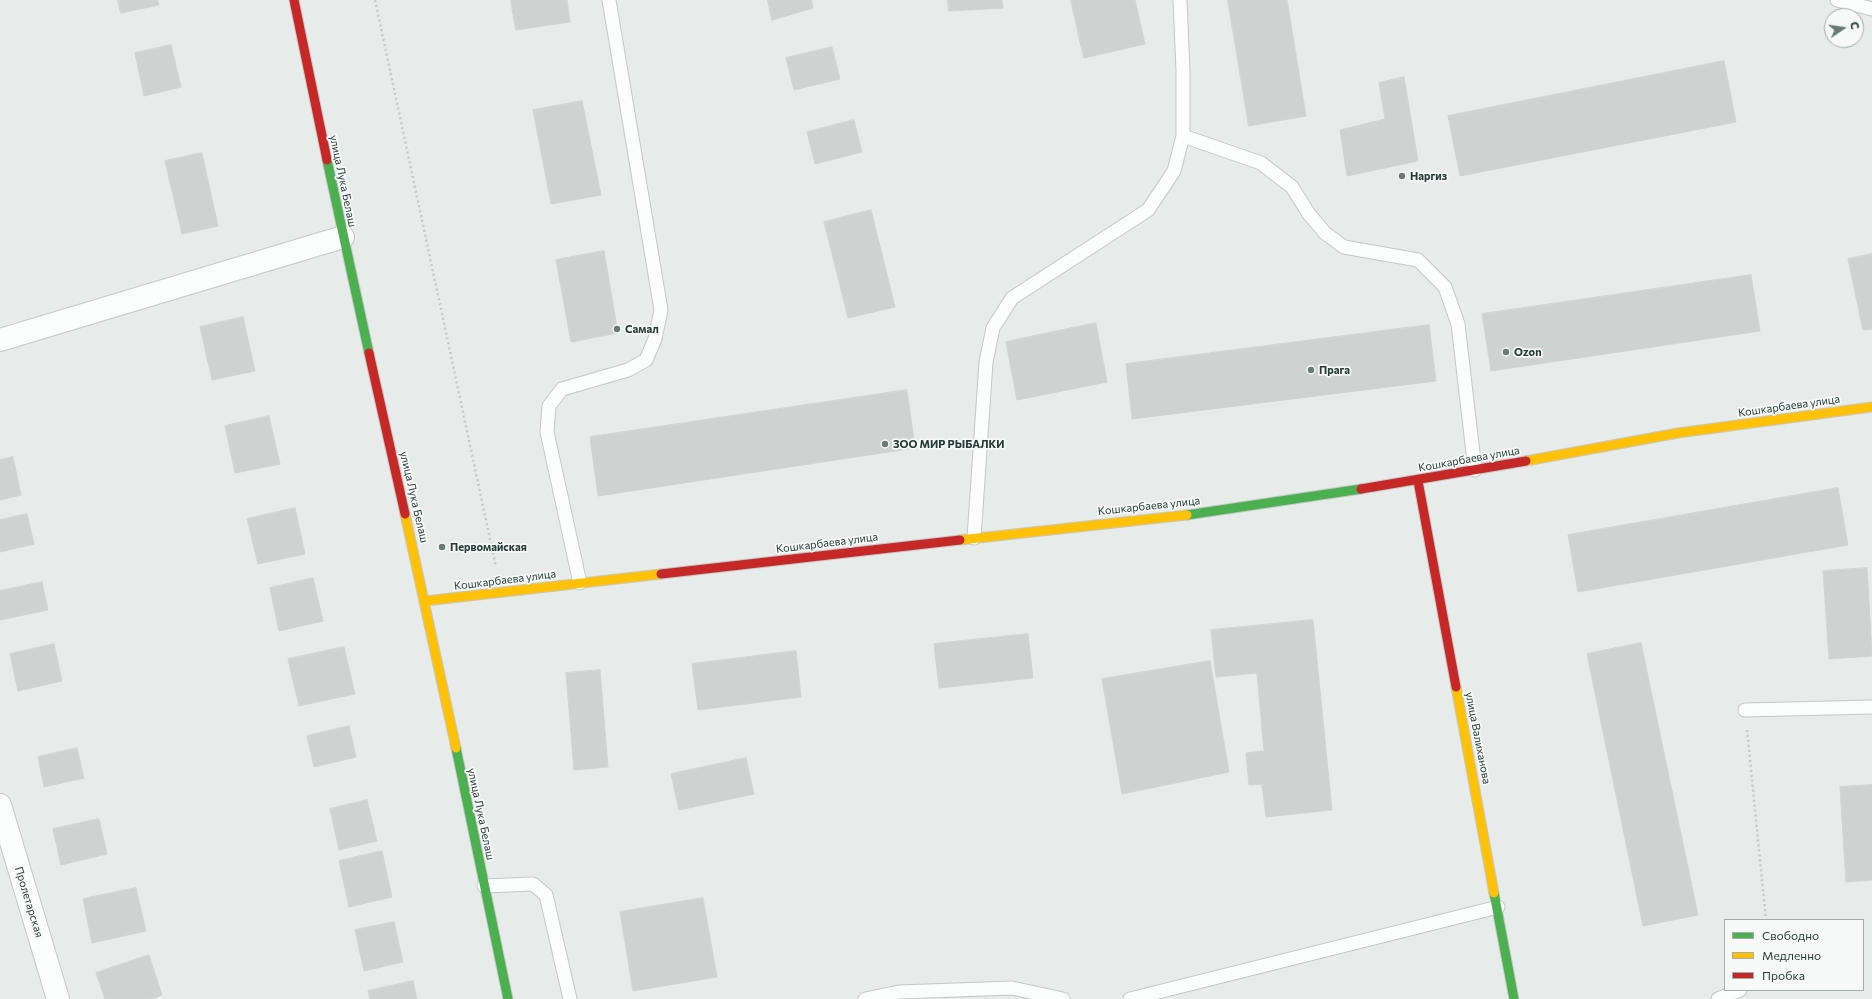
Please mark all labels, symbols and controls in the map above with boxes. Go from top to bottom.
north arrow [1824,8,1864,48]
text: С [1848,20,1862,31]
street label: улица Лука Белаш [327,134,359,228]
place label: Наргиз [1410,169,1447,183]
marker: Наргиз [1397,171,1407,181]
place label: Самал [625,322,659,336]
marker: Самал [612,324,622,334]
place label: Ozon [1514,345,1542,359]
marker: Ozon [1501,347,1511,357]
place label: Прага [1319,363,1350,377]
marker: Прага [1306,365,1316,375]
street label: Кошкарбаева улица [1737,392,1841,420]
place label: ЗОО МИР РЫБАЛКИ [893,437,1004,451]
marker: ЗОО МИР РЫБАЛКИ [880,439,890,449]
street label: Кошкарбаева улица [1417,444,1521,474]
street label: улица Лука Белаш [397,450,431,544]
street label: Кошкарбаева улица [1097,494,1201,518]
street label: Кошкарбаева улица [775,530,879,556]
place label: Первомайская [450,540,527,554]
marker: Первомайская [437,542,447,552]
street label: Кошкарбаева улица [453,567,557,593]
street label: улица Валиханова [1463,691,1493,785]
street label: улица Лука Белаш [465,767,497,861]
street label: Пролетарская [12,865,46,939]
legend [1724,919,1864,991]
text: Свободно [1762,928,1819,942]
text: Медленно [1762,948,1821,962]
text: Пробка [1762,968,1805,982]

